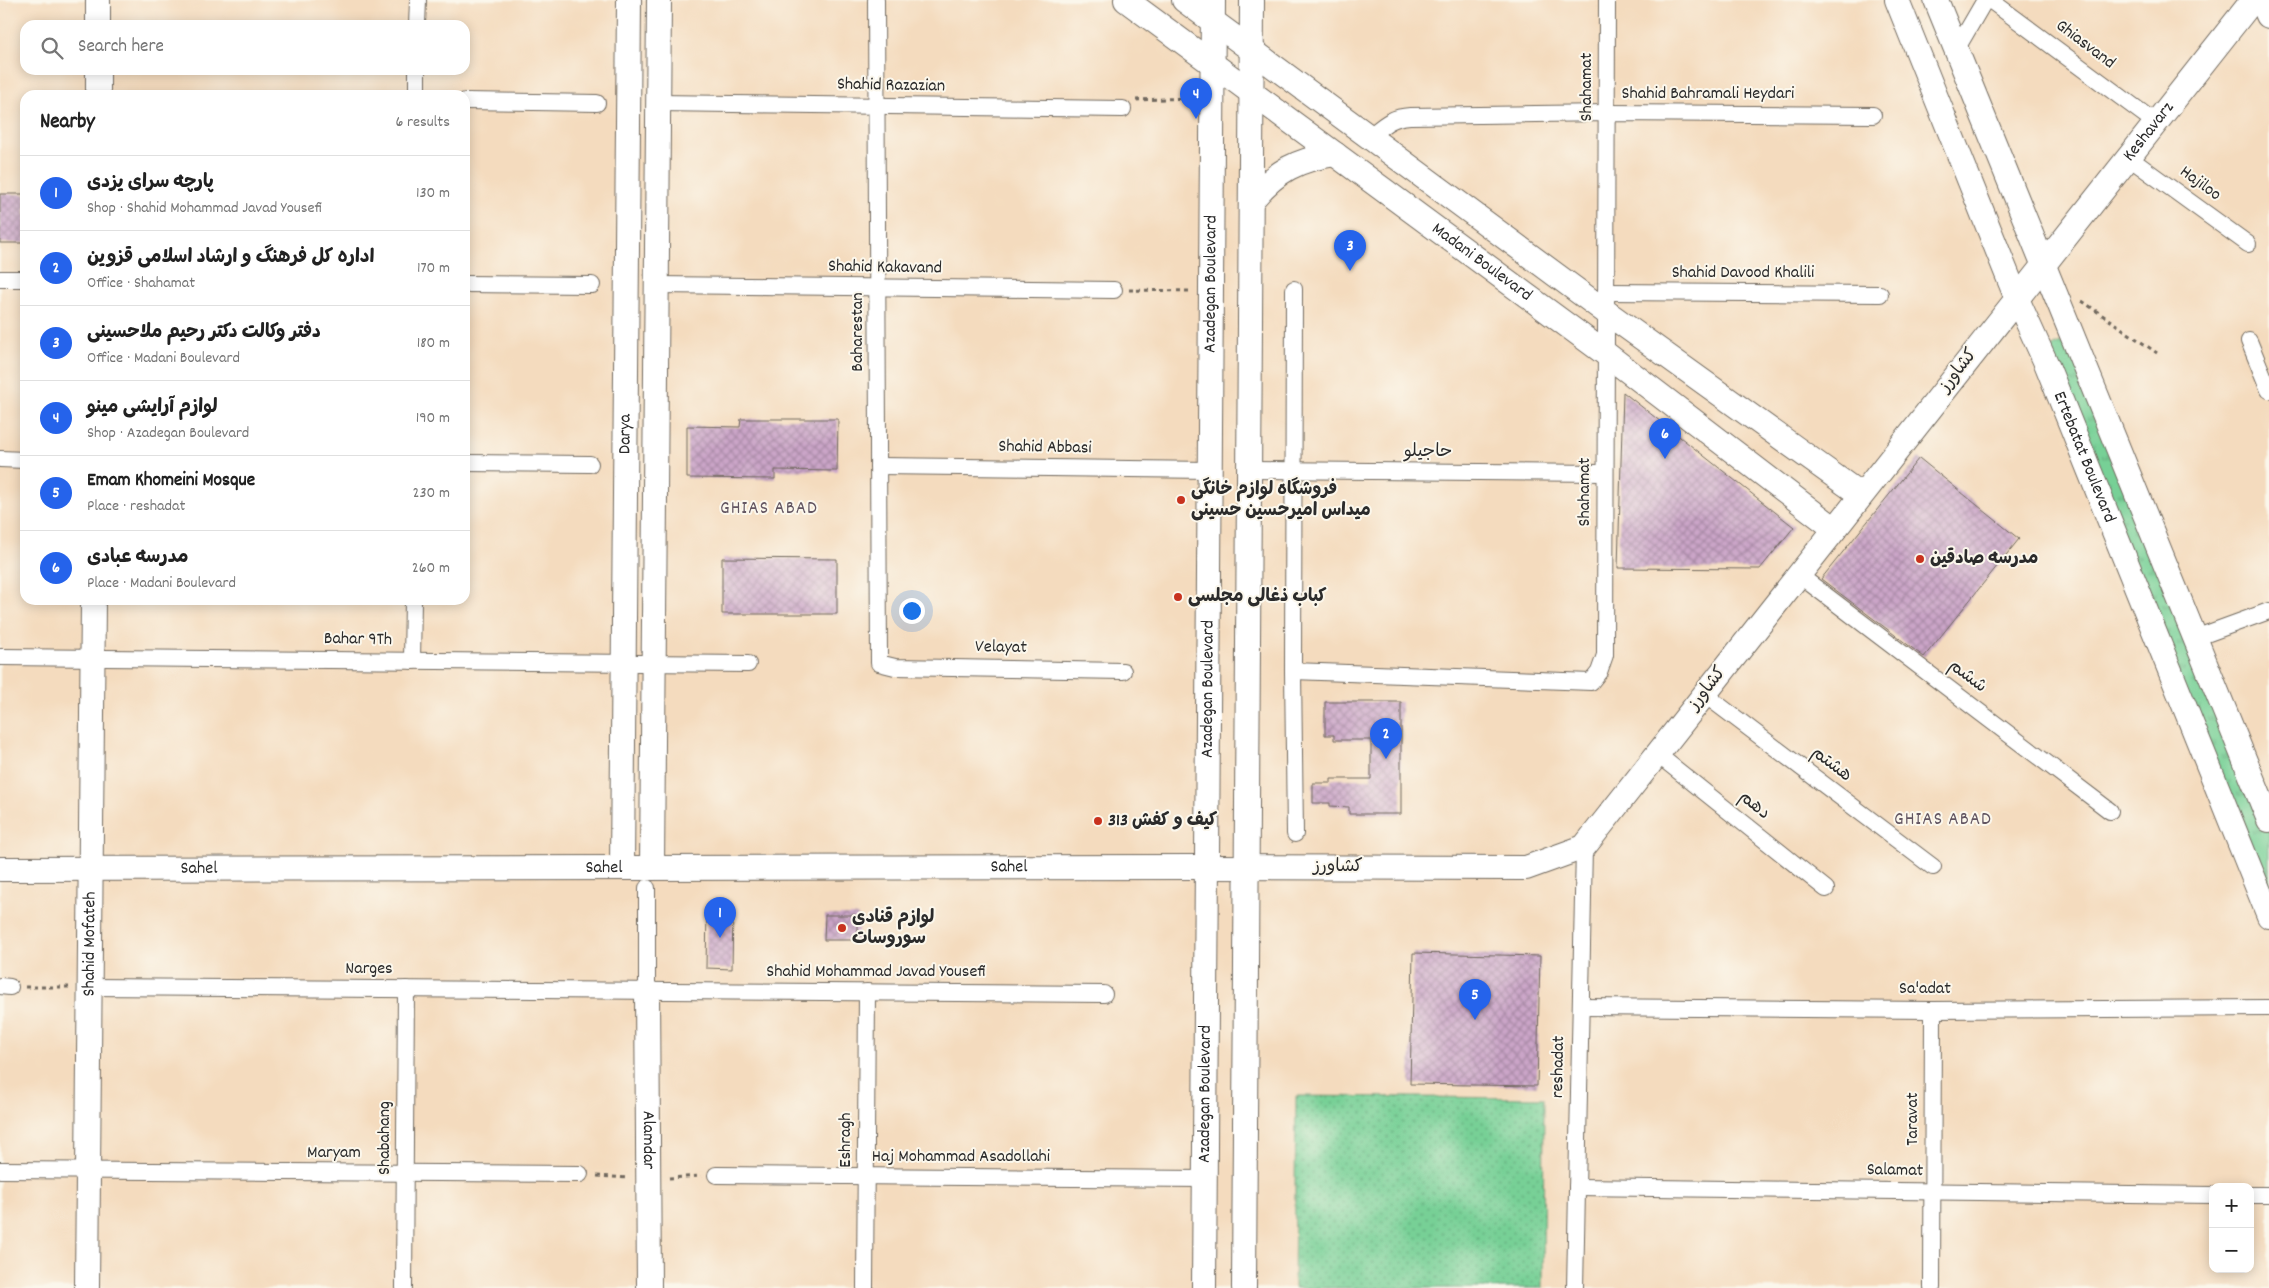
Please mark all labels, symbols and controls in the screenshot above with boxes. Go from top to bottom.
street label: Ghiasvand [2050,14,2120,76]
search box [20,20,470,75]
icon: search [38,34,66,62]
text: Search here [78,34,164,61]
street label: Shahamat [1575,52,1600,121]
street label: Shahid Razazian [837,73,945,99]
pin: 4 [1180,78,1212,119]
street label: Shahid Bahramali Heydari [1622,82,1794,107]
street label: Keshavarz [2117,97,2180,167]
text: Nearby [40,108,95,138]
text: 6 results [395,111,450,134]
street label: Hajiloo [2174,160,2226,208]
text: پارچه سرای یزدی [87,170,214,197]
text: 1 [54,182,58,205]
text: 130 m [416,182,450,205]
text: Shop · Shahid Mohammad Javad Yousefi [87,197,322,220]
street label: Azadegan Boulevard [1198,215,1224,353]
street label: Madani Boulevard [1426,217,1537,308]
pin: 3 [1334,230,1366,271]
text: اداره کل فرهنگ و ارشاد اسلامی قزوین [87,245,374,272]
street label: Shahid Kakavand [828,255,942,281]
text: 2 [53,257,60,280]
text: 170 m [417,257,450,280]
street label: Shahid Davood Khalili [1672,261,1814,286]
text: Office · Shahamat [87,272,195,295]
street label: Baharestan [846,292,871,372]
text: دفتر وکالت دکتر رحیم ملاحسینی [87,320,321,347]
text: 3 [52,332,60,355]
text: 180 m [417,332,450,355]
street label: کشاورز [1933,344,1984,400]
text: Office · Madani Boulevard [87,347,240,370]
street label: Ertebatat Boulevard [2046,388,2122,526]
text: لوازم آرایشی مینو [87,395,218,422]
text: 4 [53,407,59,430]
text: 190 m [416,407,450,430]
street label: Darya [613,413,638,454]
pin: 6 [1649,418,1681,459]
text: Shop · Azadegan Boulevard [87,422,249,445]
street label: Shahid Abbasi [998,435,1092,461]
street label: حاجیلو [1403,440,1452,465]
street label: Shahamat [1573,457,1598,526]
text: Emam Khomeini Mosque [87,468,255,495]
place label: فروشگاه لوازم خانگی میداس امیرحسین حسینی [1191,477,1371,524]
text: 5 [52,482,60,505]
text: 230 m [413,482,450,505]
marker: فروشگاه لوازم خانگی میداس امیرحسین حسینی [1175,494,1187,506]
text: Place · reshadat [87,495,186,518]
district label: GHIAS ABAD [720,496,818,523]
text: مدرسه عبادی [87,545,189,572]
place label: مدرسه صادقین [1930,547,2038,572]
marker: مدرسه صادقین [1914,553,1926,565]
text: 6 [52,557,60,580]
text: 260 m [412,557,450,580]
text: Place · Madani Boulevard [87,572,236,595]
place label: کباب ذغالی مجلسی [1188,585,1326,610]
marker: کباب ذغالی مجلسی [1172,591,1184,603]
your location [899,598,925,624]
street label: Azadegan Boulevard [1195,620,1221,758]
street label: Bahar 9Th [324,627,392,653]
street label: Velayat [975,635,1027,661]
street label: ششم [1943,654,1991,700]
street label: کشاورز [1682,662,1733,718]
pin: 2 [1370,718,1402,759]
street label: هشتم [1805,741,1857,789]
street label: دهم [1733,786,1775,826]
district label: GHIAS ABAD [1894,807,1992,834]
place label: کیف و کفش 313 [1108,809,1217,834]
marker: کیف و کفش 313 [1092,815,1104,827]
street label: Sahel [586,855,623,881]
street label: Sahel [991,855,1028,880]
street label: کشاورز [1311,855,1363,880]
street label: Sahel [181,856,218,881]
street label: Shahid Mofateh [77,891,103,997]
pin: 1 [704,897,736,938]
place label: لوازم قنادی سوروسات [852,906,934,952]
marker: لوازم قنادی سوروسات [836,922,848,934]
street label: Narges [345,957,393,982]
street label: Shahid Mohammad Javad Yousefi [766,960,986,985]
street label: Sa'adat [1899,977,1951,1002]
pin: 5 [1459,979,1491,1020]
street label: Azadegan Boulevard [1192,1025,1218,1163]
street label: reshadat [1546,1035,1572,1098]
street label: Taravat [1901,1092,1926,1146]
street label: Shabahang [373,1101,398,1175]
street label: Alamdar [635,1111,661,1170]
street label: Eshragh [834,1112,859,1168]
street label: Maryam [307,1141,361,1166]
street label: Haj Mohammad Asadollahi [872,1145,1050,1170]
street label: Salamat [1867,1158,1924,1184]
map controls [2209,1183,2254,1273]
button: + [2209,1183,2254,1228]
button: − [2209,1228,2254,1273]

